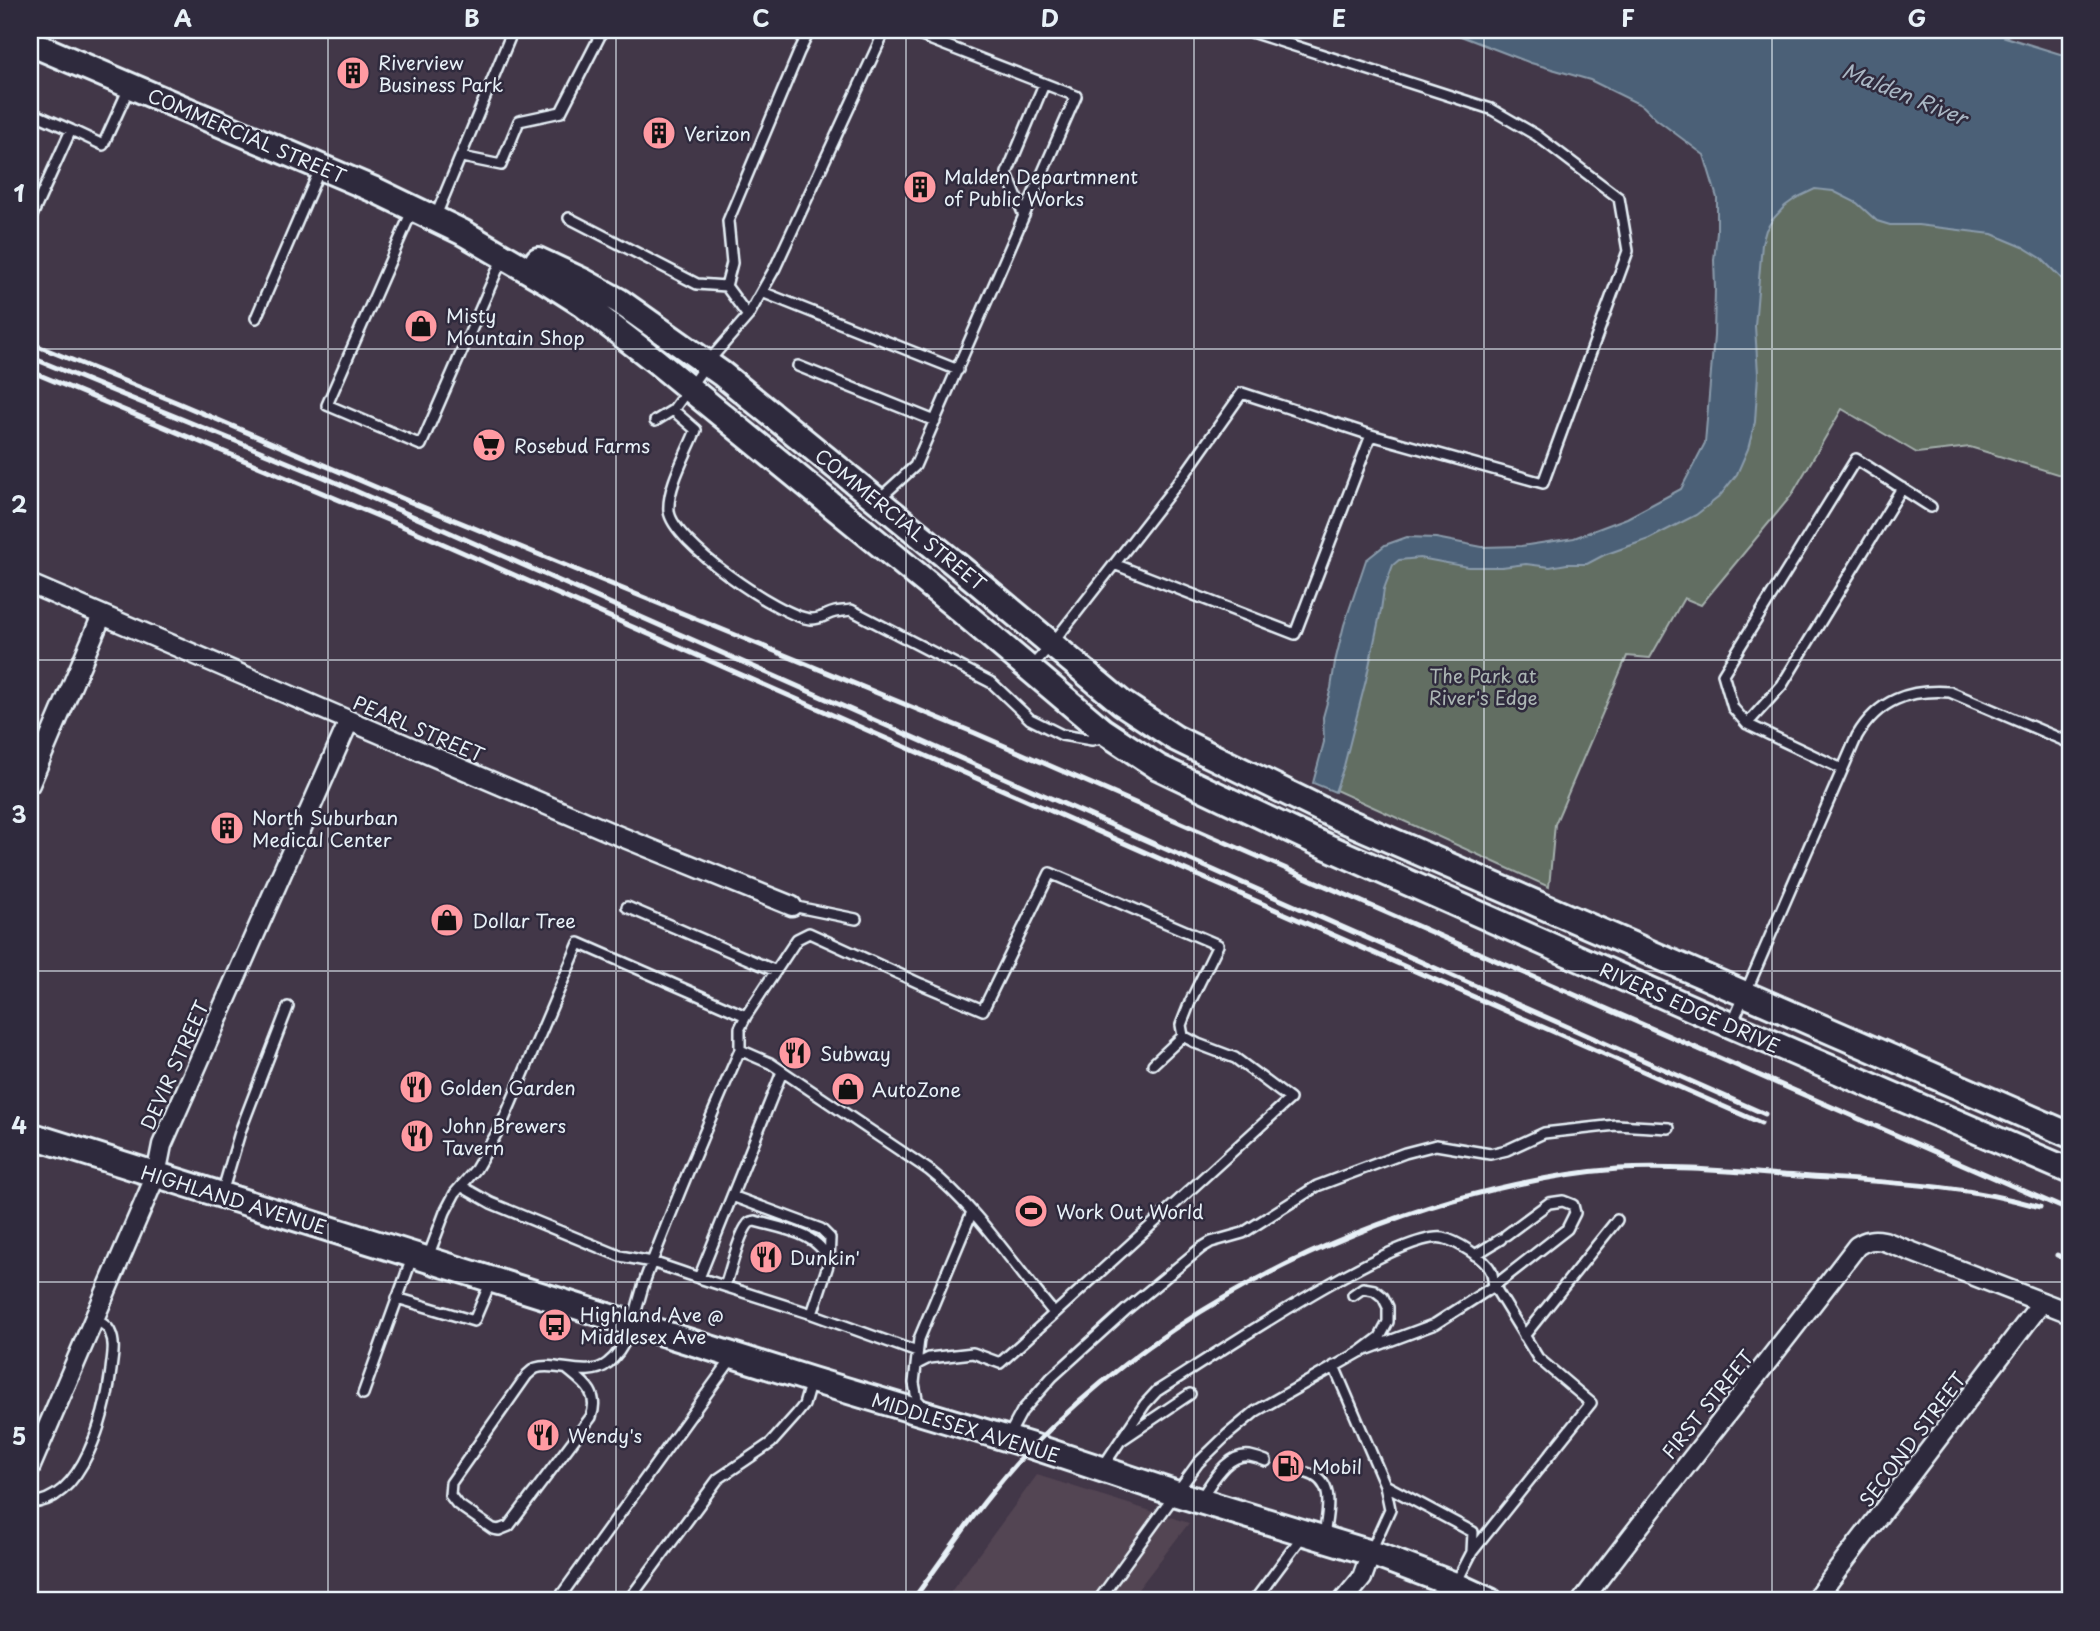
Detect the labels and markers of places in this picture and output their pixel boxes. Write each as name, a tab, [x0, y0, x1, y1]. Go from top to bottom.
place label: Riverview Business Park	[378, 48, 504, 98]
building icon: Riverview Business Park	[334, 54, 372, 92]
building icon: Verizon	[640, 114, 678, 152]
place label: Verizon	[684, 119, 751, 147]
place label: Malden Departmnent of Public Works	[944, 162, 1138, 212]
building icon: Malden Departmnent of Public Works	[901, 168, 939, 206]
place label: Misty Mountain Shop	[446, 301, 585, 351]
shop icon: Misty Mountain Shop	[402, 307, 440, 345]
supermarket icon: Rosebud Farms	[470, 426, 508, 464]
place label: Rosebud Farms	[514, 431, 650, 459]
place label: North Suburban Medical Center	[252, 803, 398, 853]
building icon: North Suburban Medical Center	[208, 809, 246, 847]
shop icon: Dollar Tree	[428, 901, 466, 939]
place label: Dollar Tree	[472, 906, 576, 934]
restaurant icon: Subway	[776, 1034, 814, 1072]
place label: Subway	[820, 1039, 891, 1067]
restaurant icon: Golden Garden	[397, 1068, 435, 1106]
shop icon: AutoZone	[829, 1070, 867, 1108]
place label: Golden Garden	[440, 1073, 576, 1101]
place label: AutoZone	[872, 1075, 961, 1103]
place label: John Brewers Tavern	[442, 1111, 566, 1161]
restaurant icon: John Brewers Tavern	[398, 1117, 436, 1155]
sports icon: Work Out World	[1012, 1192, 1050, 1230]
place label: Work Out World	[1056, 1197, 1204, 1225]
restaurant icon: Dunkin'	[747, 1238, 785, 1276]
place label: Dunkin'	[790, 1243, 860, 1271]
place label: Highland Ave @ Middlesex Ave	[580, 1300, 724, 1350]
bus stop icon: Highland Ave @ Middlesex Ave	[536, 1306, 574, 1344]
restaurant icon: Wendy's	[524, 1416, 562, 1454]
place label: Wendy's	[568, 1421, 642, 1449]
fuel station icon: Mobil	[1269, 1447, 1307, 1485]
place label: Mobil	[1312, 1452, 1362, 1480]

